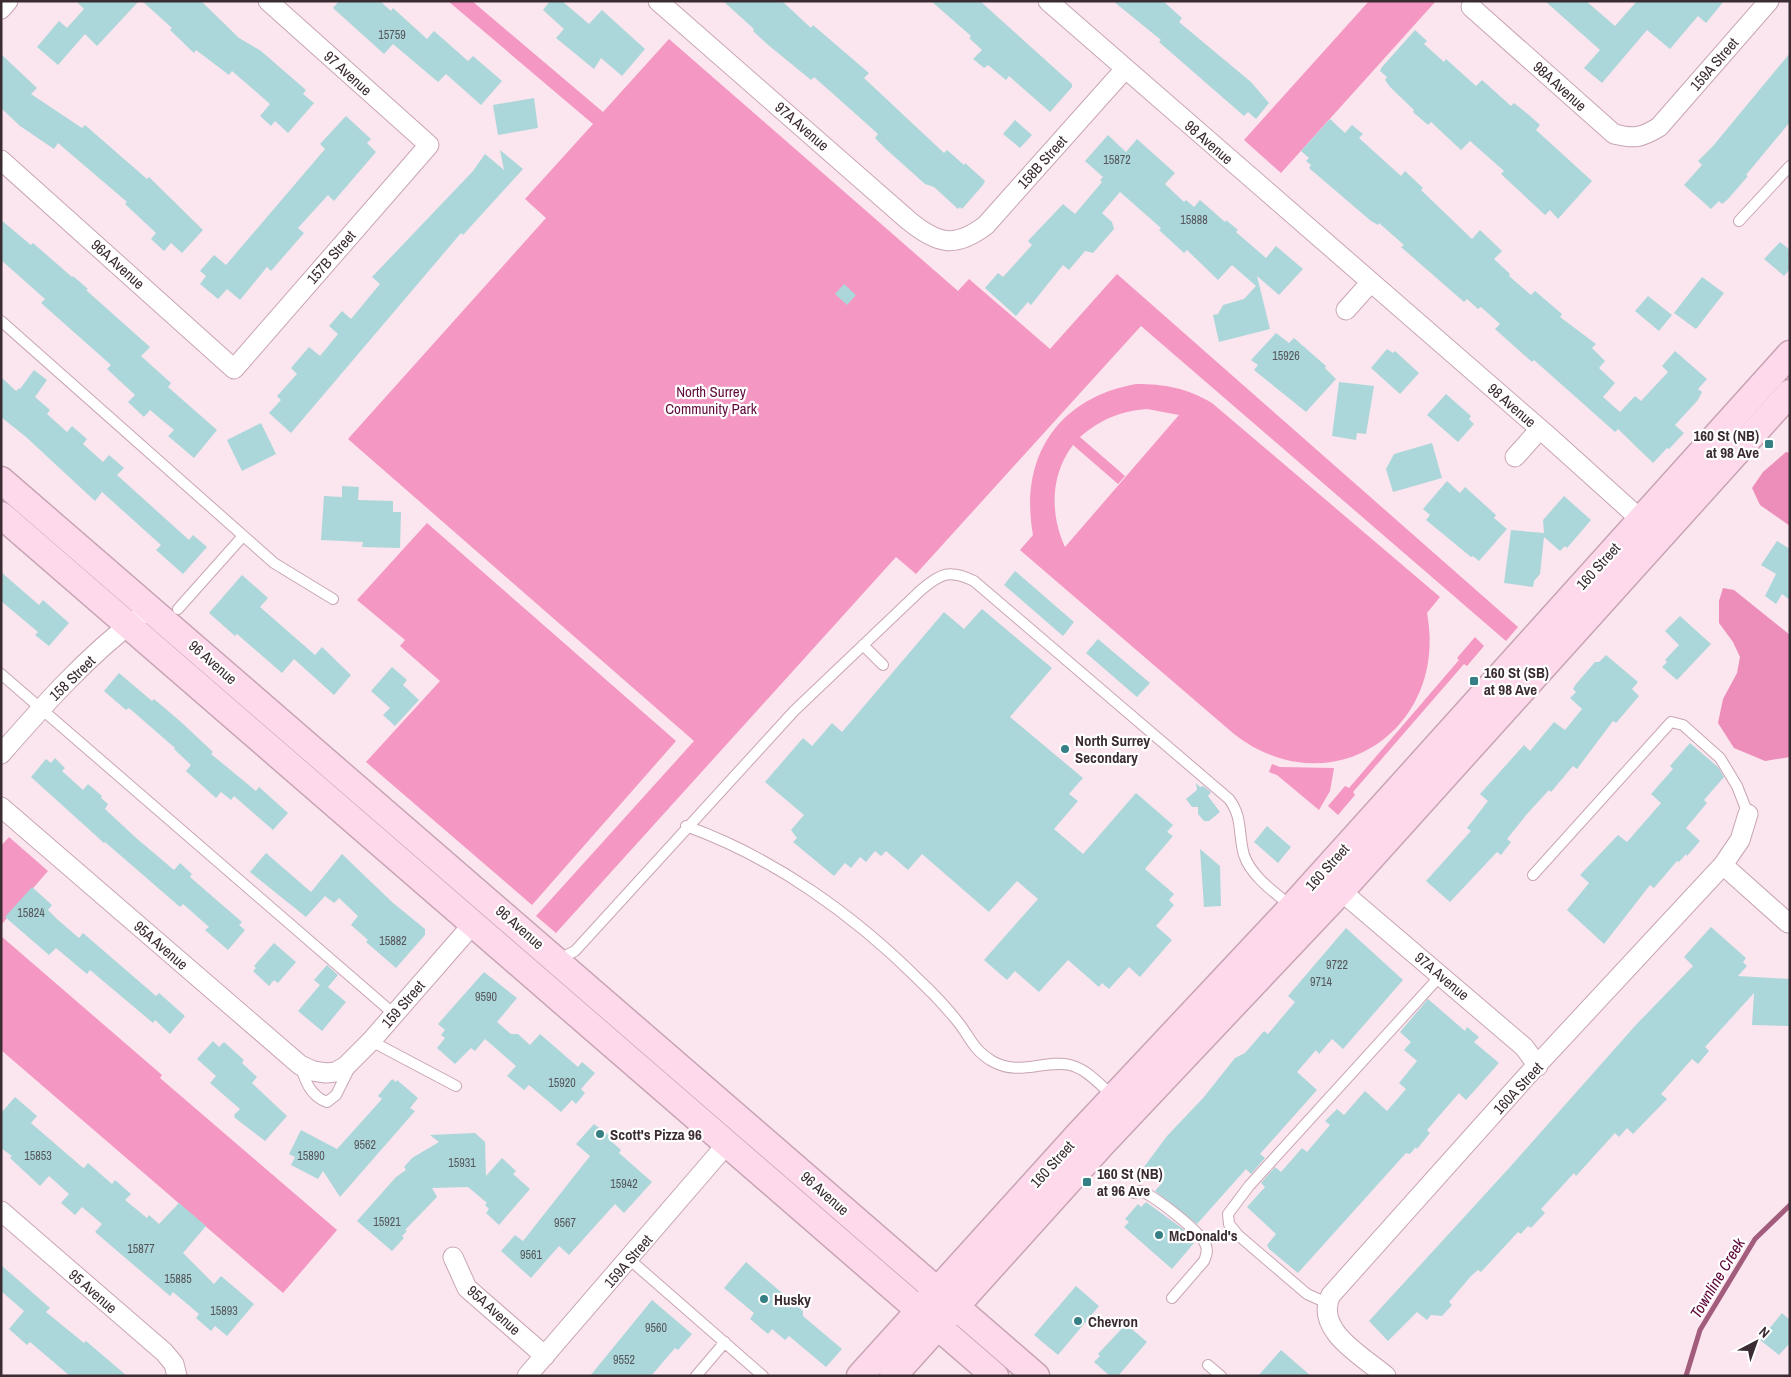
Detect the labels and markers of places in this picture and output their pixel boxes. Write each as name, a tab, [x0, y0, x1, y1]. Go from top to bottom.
place label: 160 St (NB) at 98 Ave	[1693, 425, 1759, 463]
marker: 160 St (NB) at 98 Ave	[1763, 438, 1775, 450]
place label: 160 St (SB) at 98 Ave	[1484, 662, 1549, 700]
marker: 160 St (SB) at 98 Ave	[1468, 675, 1480, 687]
place label: North Surrey Secondary	[1075, 730, 1150, 768]
marker: North Surrey Secondary	[1059, 743, 1071, 755]
place label: Scott's Pizza 96	[610, 1124, 702, 1145]
marker: Scott's Pizza 96	[594, 1128, 606, 1140]
place label: 160 St (NB) at 96 Ave	[1097, 1163, 1163, 1201]
marker: 160 St (NB) at 96 Ave	[1081, 1176, 1093, 1188]
place label: McDonald's	[1169, 1225, 1238, 1246]
marker: McDonald's	[1153, 1229, 1165, 1241]
place label: Husky	[774, 1289, 811, 1310]
marker: Husky	[758, 1293, 770, 1305]
place label: Chevron	[1088, 1311, 1138, 1332]
marker: Chevron	[1072, 1315, 1084, 1327]

